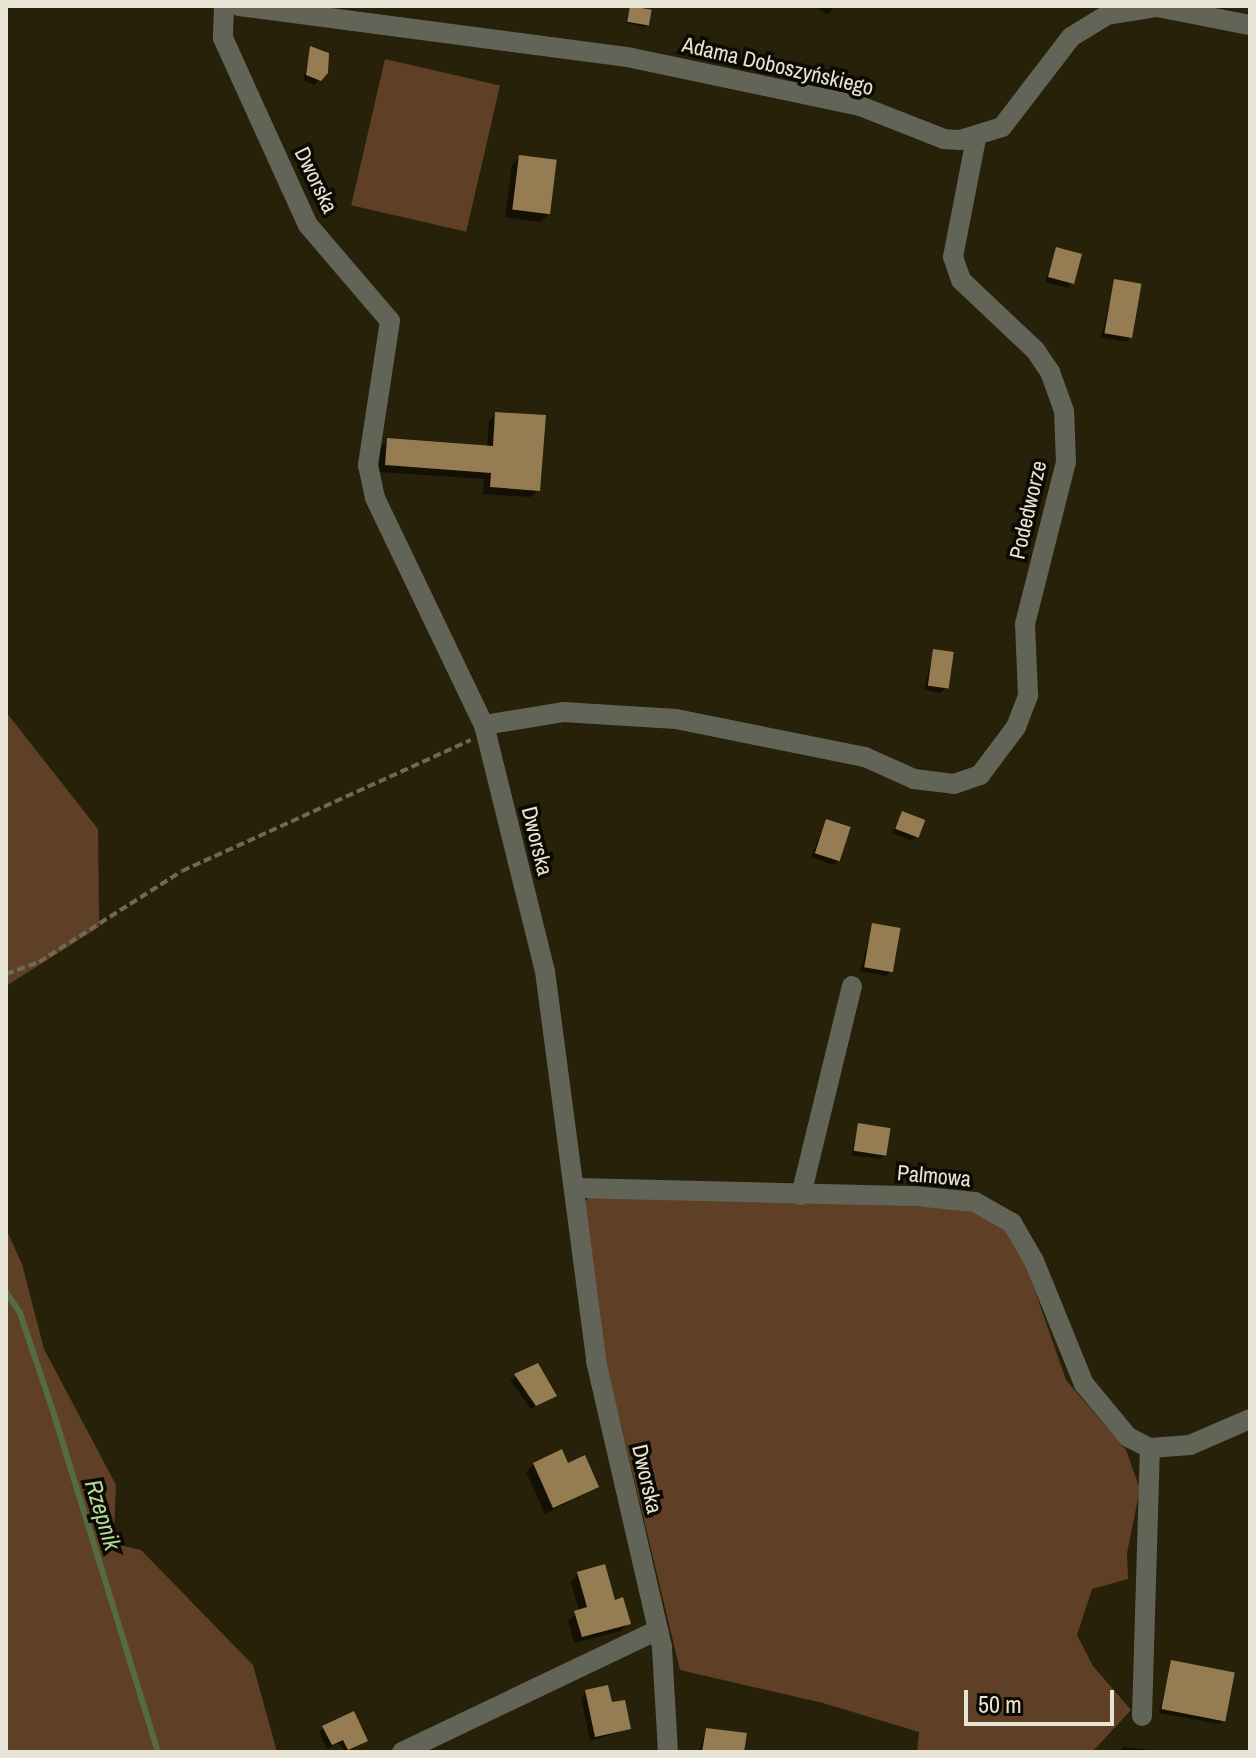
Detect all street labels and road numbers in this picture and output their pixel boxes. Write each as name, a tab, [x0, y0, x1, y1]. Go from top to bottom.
street label: Adama Doboszyńskiego	[680, 31, 876, 101]
street label: Dworska	[289, 143, 343, 217]
street label: Podedworze	[1004, 458, 1052, 562]
street label: Dworska	[516, 804, 558, 878]
street label: Palmowa	[896, 1160, 972, 1192]
street label: Dworska	[626, 1442, 668, 1516]

